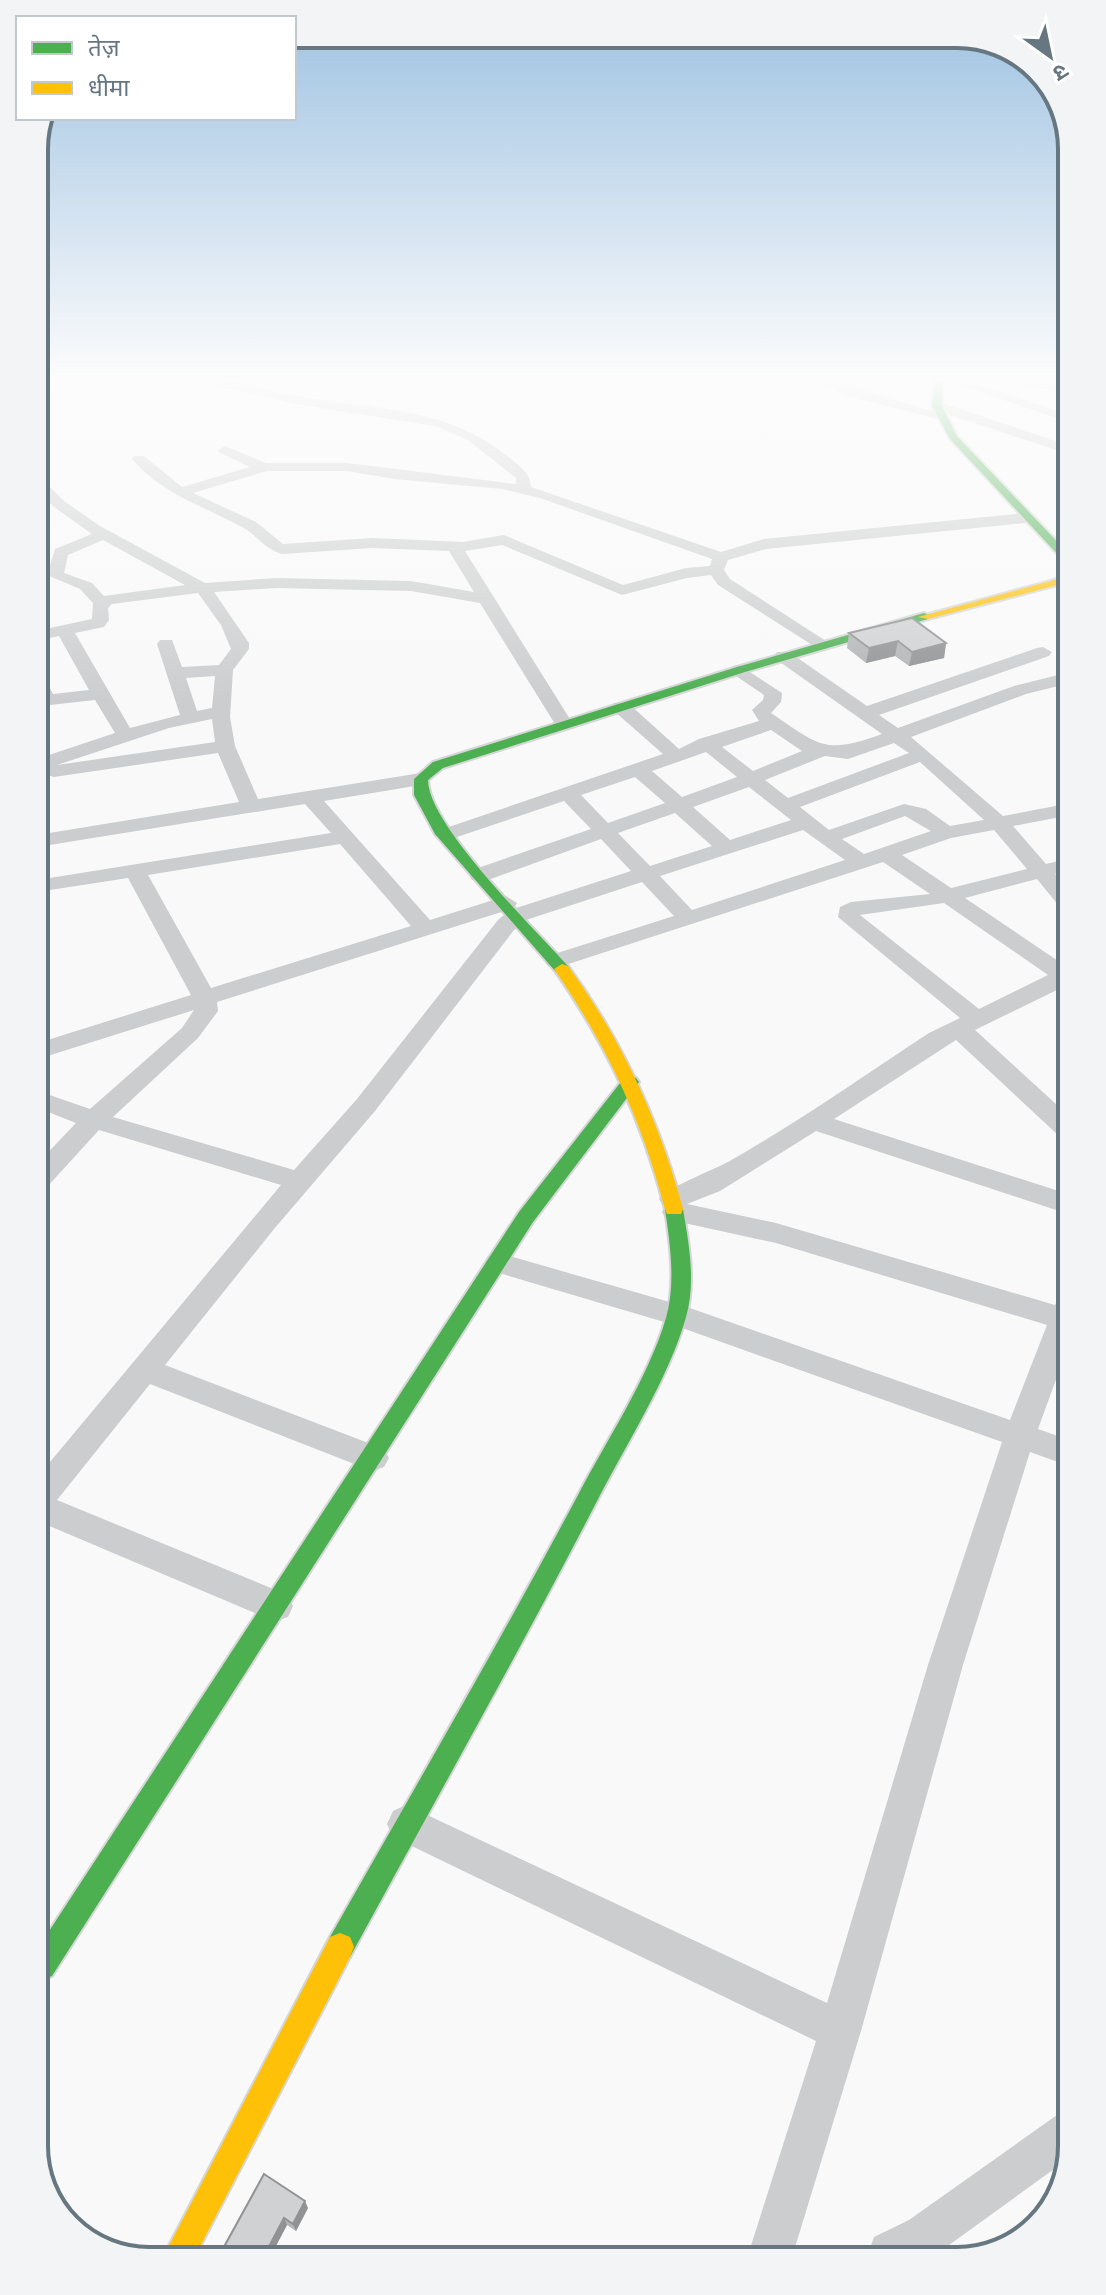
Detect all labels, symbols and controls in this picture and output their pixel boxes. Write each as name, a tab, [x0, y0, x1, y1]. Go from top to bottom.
legend	[16, 16, 296, 120]
north arrow	[1010, 16, 1090, 96]
text: तेज़	[88, 31, 121, 63]
text: उ	[1046, 57, 1074, 89]
text: धीमा	[88, 71, 130, 103]

